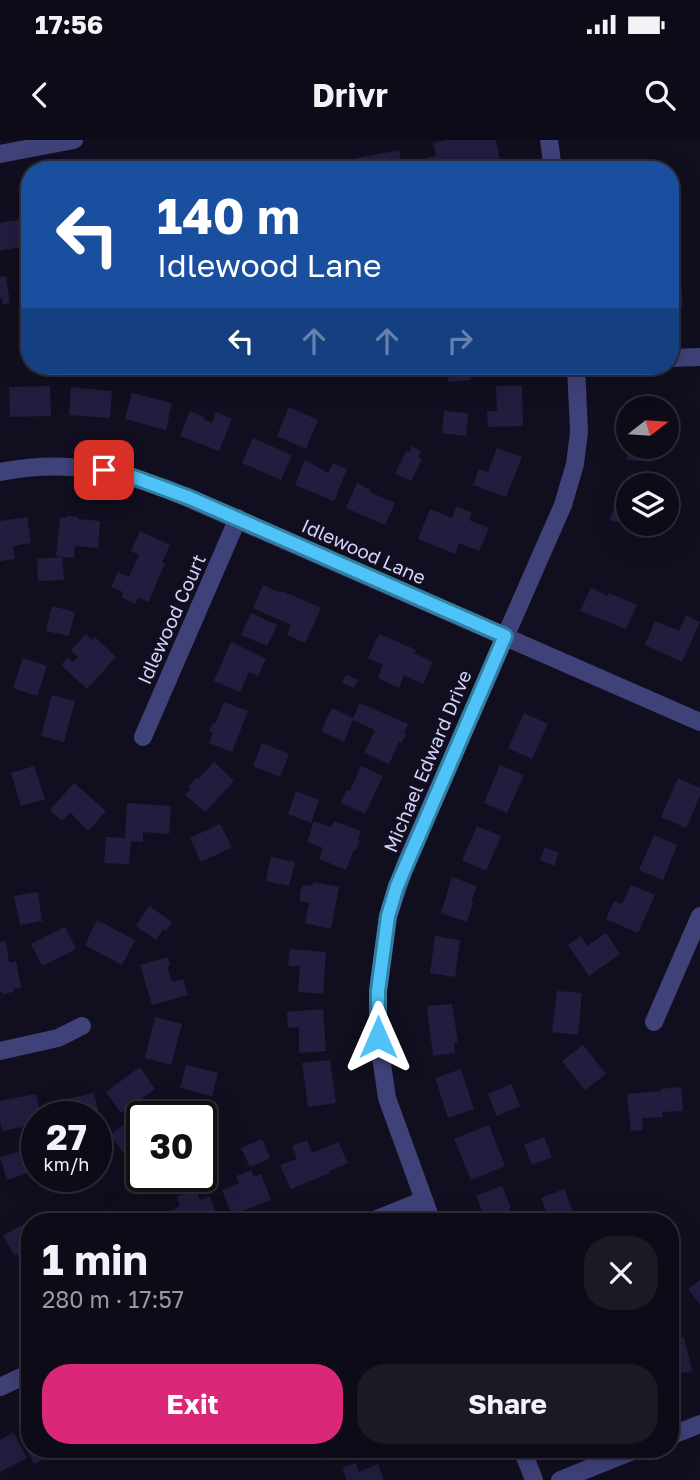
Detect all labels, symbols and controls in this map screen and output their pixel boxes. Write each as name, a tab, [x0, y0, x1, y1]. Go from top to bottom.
text: 17:56	[35, 9, 103, 40]
icon: back	[21, 76, 59, 114]
text: Drivr	[312, 76, 388, 114]
icon: search	[641, 76, 679, 114]
text: 140 m	[157, 186, 300, 245]
icon: left	[42, 189, 133, 280]
text: Idlewood Lane	[157, 246, 381, 284]
icon: left	[222, 322, 260, 360]
icon: ahead	[295, 322, 333, 360]
icon: ahead	[368, 322, 406, 360]
icon: right	[441, 322, 479, 360]
north arrow	[616, 396, 679, 458]
map controls	[616, 396, 679, 536]
pin	[74, 440, 134, 500]
icon: arrive	[85, 451, 123, 489]
button: layers	[616, 473, 679, 536]
street label: Idlewood Lane	[298, 513, 430, 589]
street label: Idlewood Court	[132, 550, 210, 688]
street label: Michael Edward Drive	[378, 666, 476, 856]
position arrow	[341, 1000, 415, 1074]
speed limit sign: 30	[126, 1101, 217, 1192]
text: 27	[46, 1116, 87, 1158]
text: km/h	[44, 1153, 89, 1175]
text: 1 min	[42, 1234, 148, 1284]
button: close	[584, 1236, 658, 1310]
text: 280 m · 17:57	[42, 1285, 184, 1313]
button: Exit	[42, 1364, 343, 1444]
button: Share	[357, 1364, 658, 1444]

